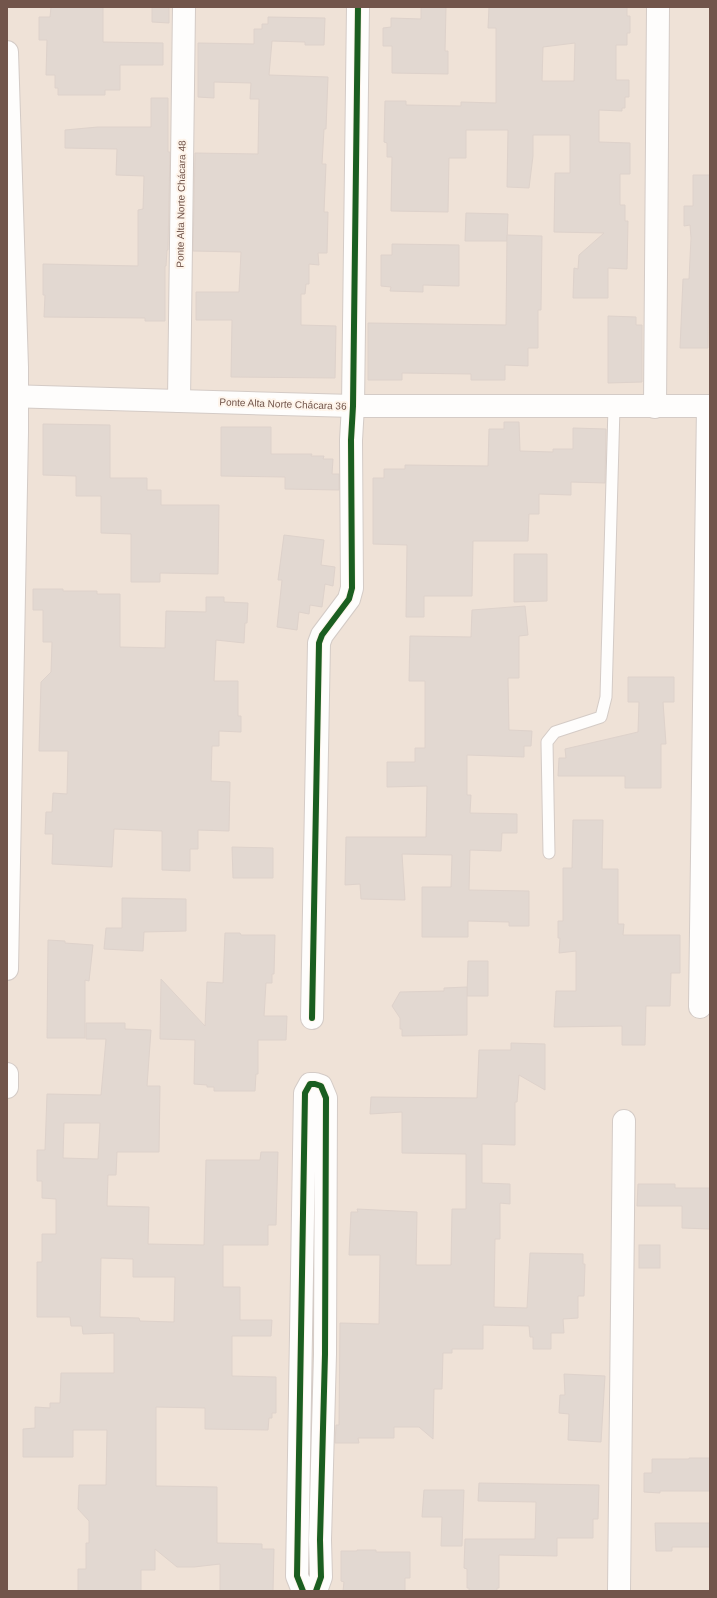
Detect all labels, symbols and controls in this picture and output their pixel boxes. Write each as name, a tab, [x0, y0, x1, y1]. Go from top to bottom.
street label: Ponte Alta Norte Chácara 48	[174, 140, 188, 268]
street label: Ponte Alta Norte Chácara 36	[219, 396, 347, 412]

